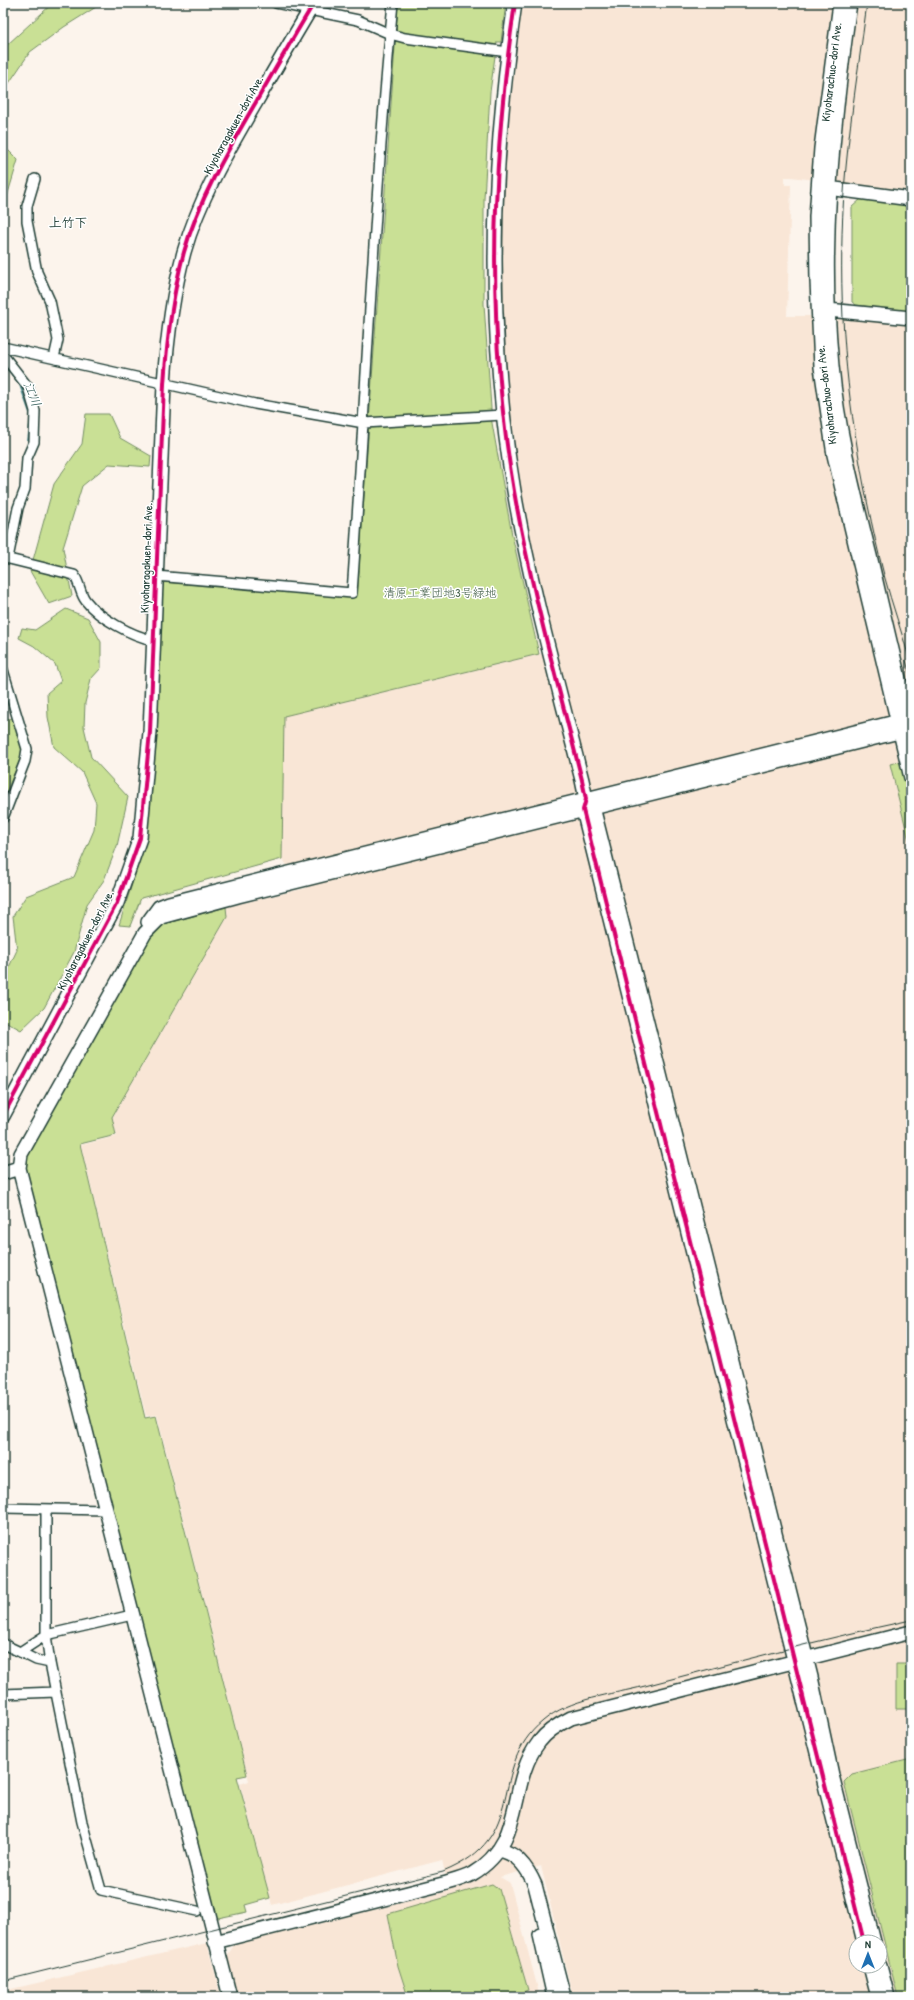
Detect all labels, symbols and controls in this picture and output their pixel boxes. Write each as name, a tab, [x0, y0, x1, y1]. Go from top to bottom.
street label: Kiyoharachuo-dori Ave.	[816, 21, 846, 123]
street label: Kiyoharagakuen-dori Ave.	[199, 73, 267, 177]
district label: 上竹下	[48, 213, 88, 231]
street label: Kiyoharachuo-dori Ave.	[811, 344, 841, 446]
water label: 江川	[20, 379, 46, 409]
street label: Kiyoharagakuen-dori Ave.	[136, 503, 156, 613]
park label: 清原工業団地3号緑地	[383, 584, 497, 601]
street label: Kiyoharagakuen-dori Ave.	[52, 887, 118, 993]
north arrow	[848, 1934, 888, 1974]
text: N	[865, 1937, 871, 1951]

